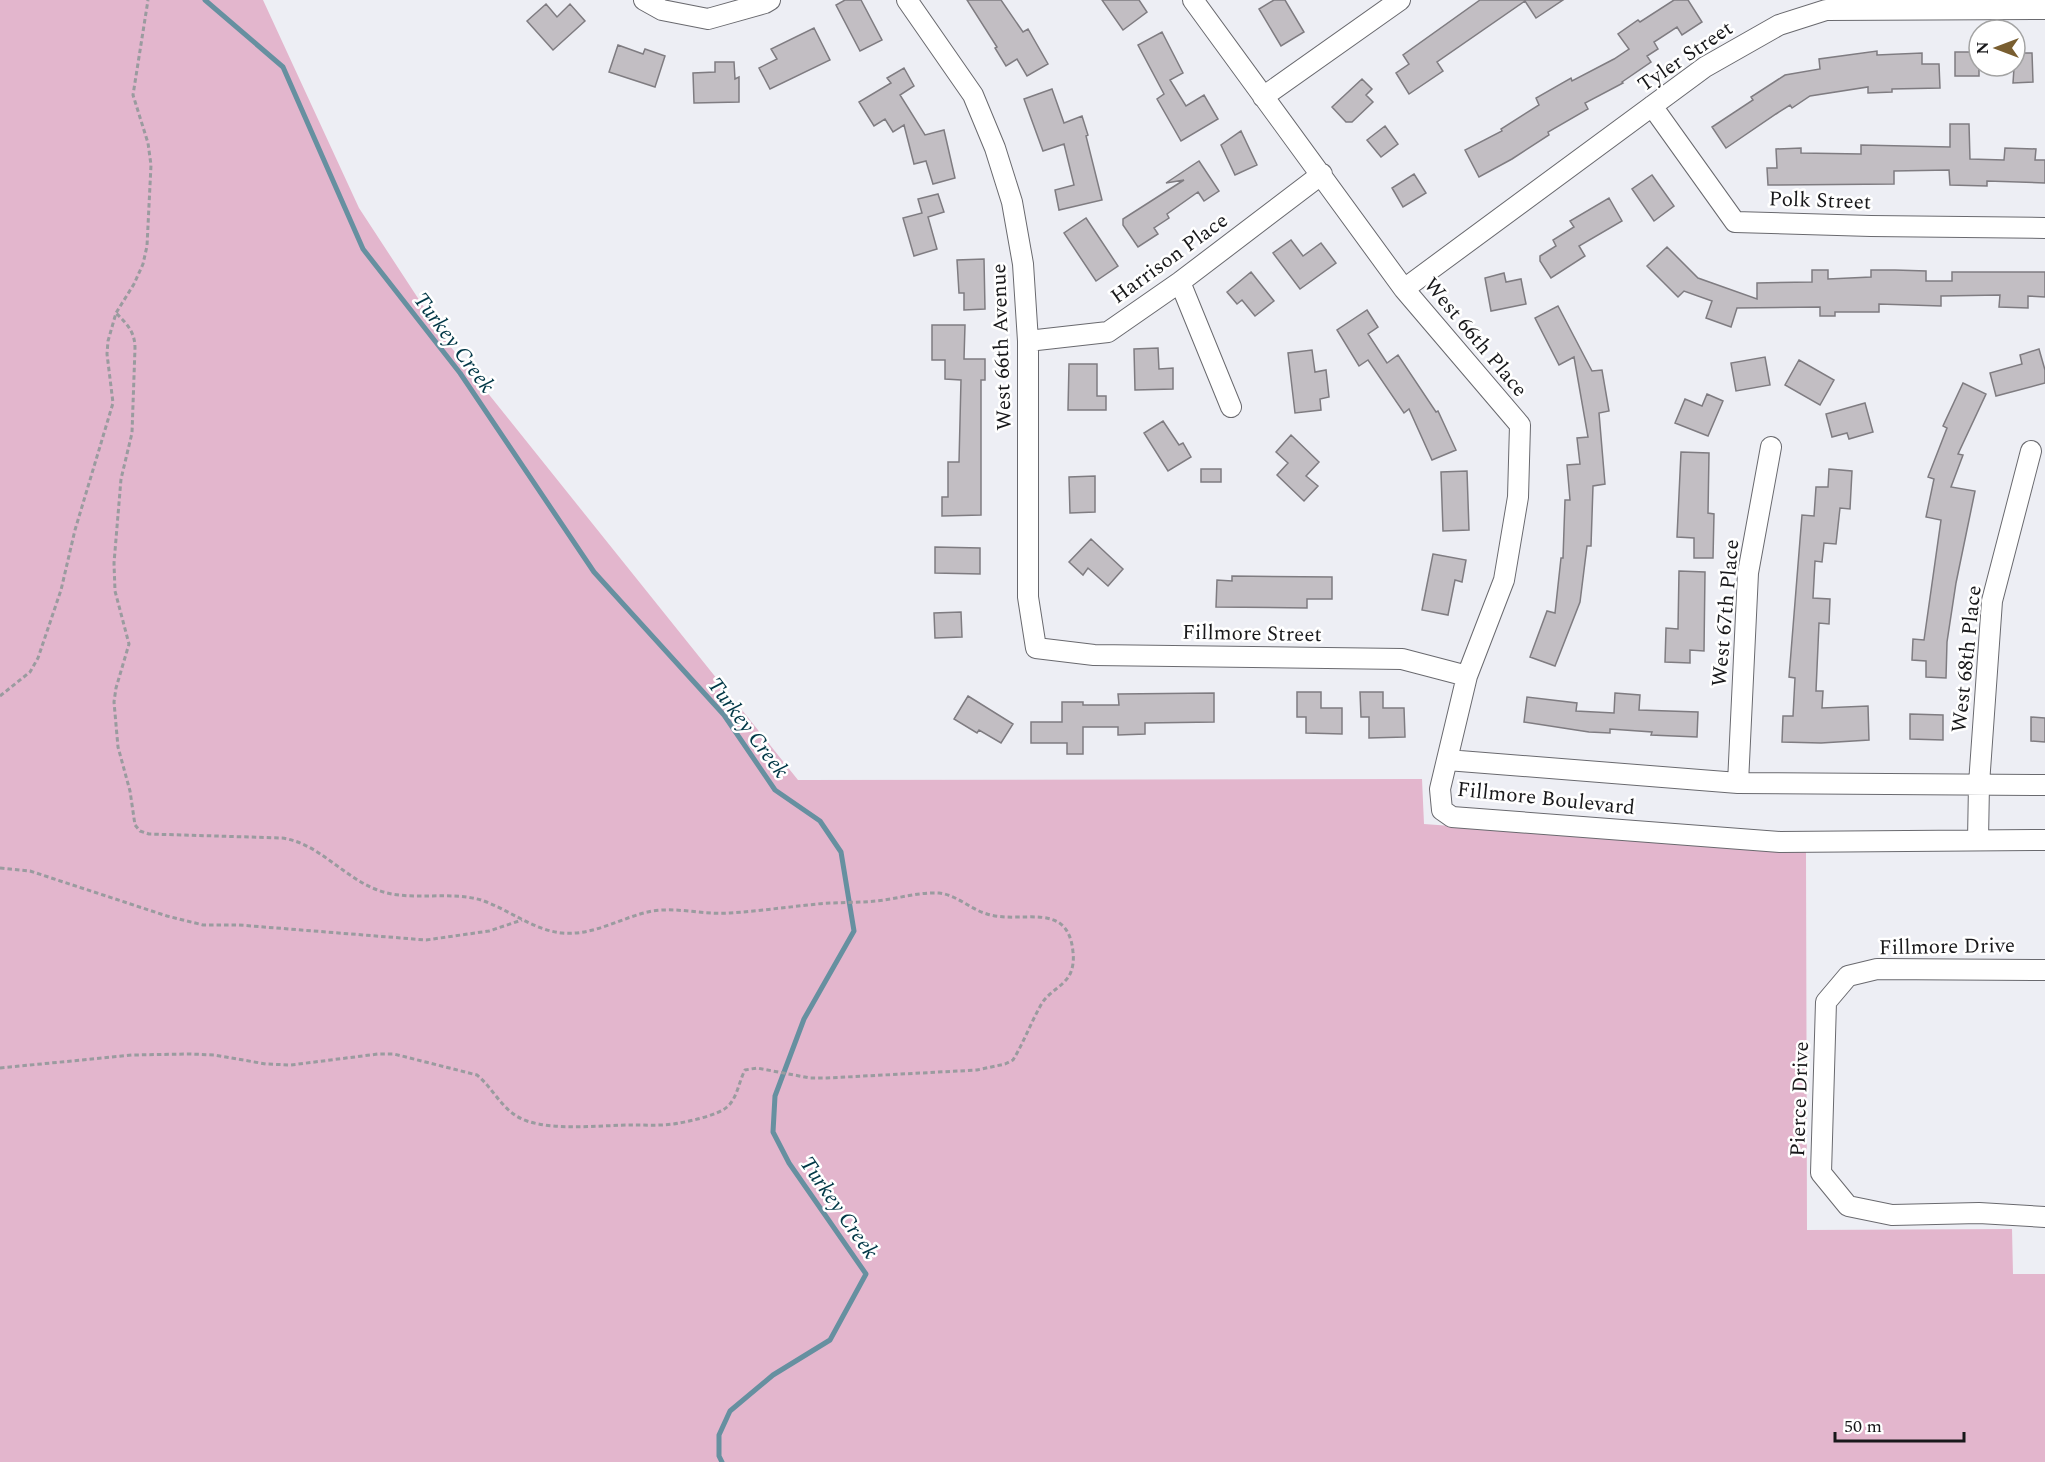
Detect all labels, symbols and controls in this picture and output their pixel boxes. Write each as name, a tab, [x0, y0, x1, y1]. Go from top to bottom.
street label: Tyler Street	[1631, 13, 1740, 101]
north arrow	[1967, 18, 2027, 78]
text: N	[1971, 41, 1995, 55]
street label: Polk Street	[1768, 183, 1872, 219]
street label: Harrison Place	[1104, 205, 1235, 312]
street label: West 66th Avenue	[983, 263, 1021, 431]
street label: West 66th Place	[1415, 271, 1535, 405]
water label: Turkey Creek	[405, 285, 503, 400]
street label: West 67th Place	[1704, 538, 1748, 688]
street label: West 68th Place	[1943, 584, 1991, 734]
street label: Fillmore Street	[1182, 617, 1322, 651]
water label: Turkey Creek	[699, 670, 797, 785]
street label: Fillmore Boulevard	[1455, 774, 1636, 824]
street label: Fillmore Drive	[1879, 930, 2015, 964]
street label: Pierce Drive	[1782, 1041, 1818, 1157]
water label: Turkey Creek	[791, 1150, 887, 1266]
scale bar	[1835, 1405, 1964, 1443]
text: 50 m	[1844, 1413, 1882, 1440]

